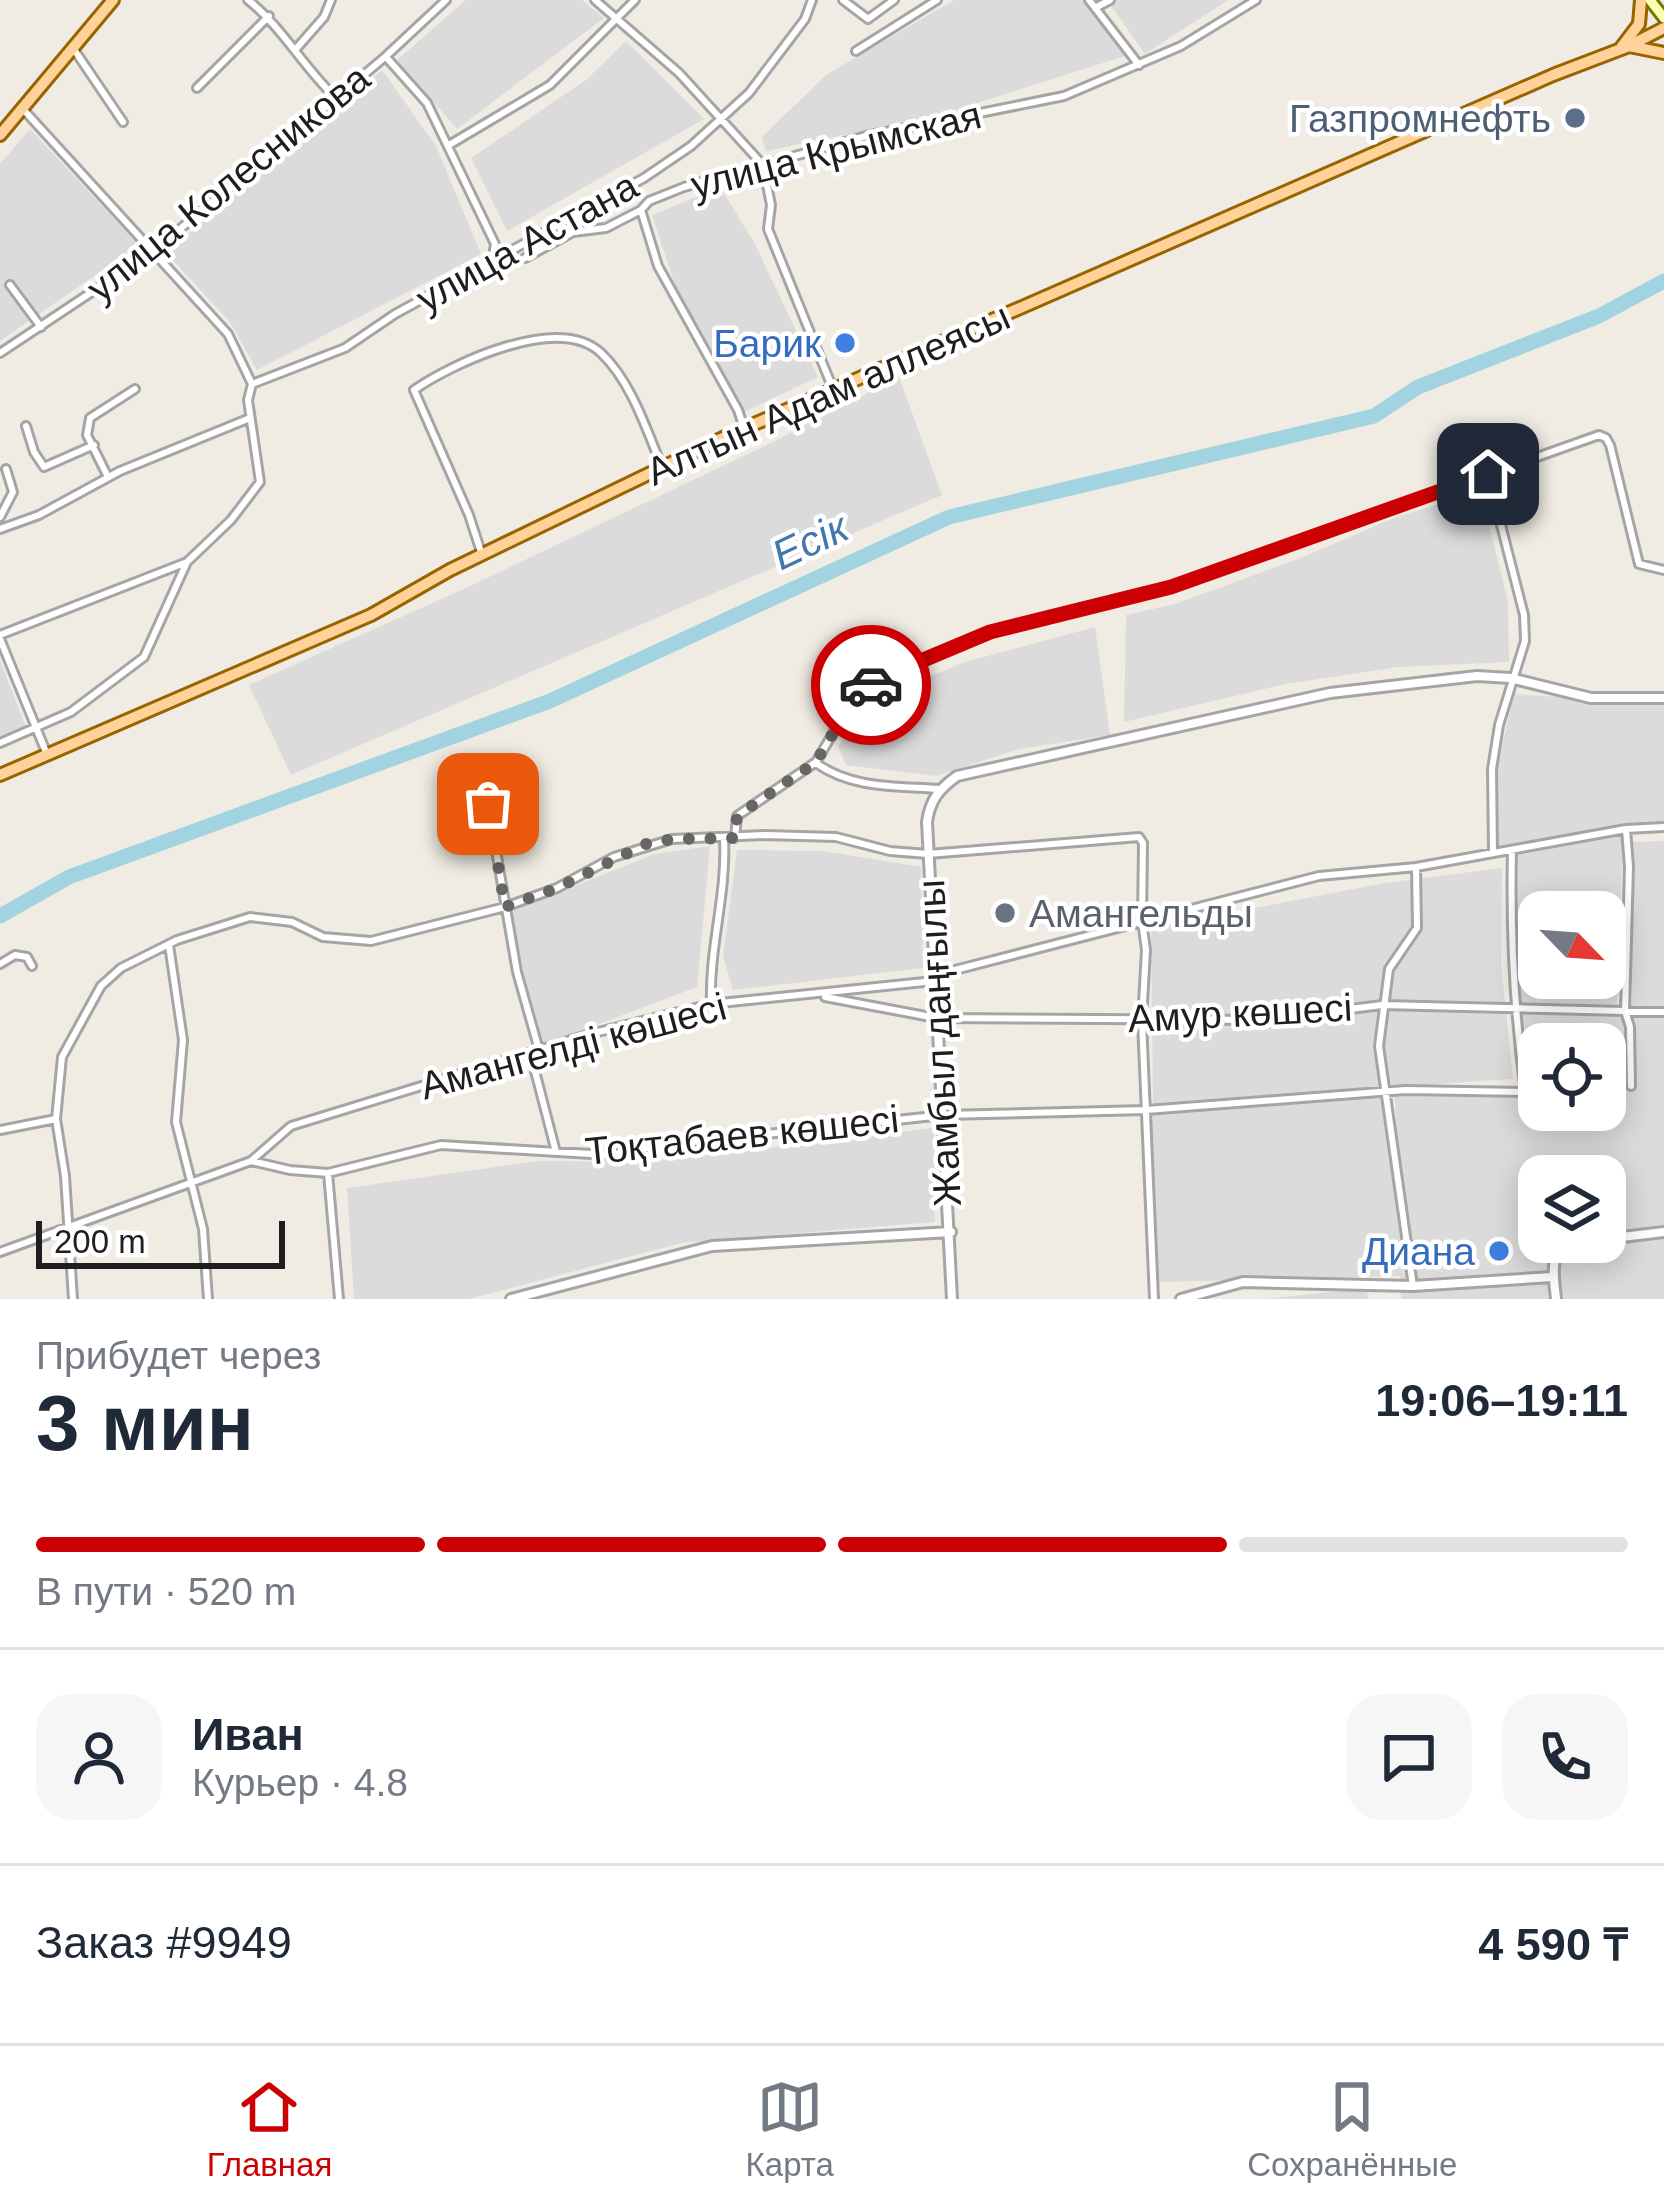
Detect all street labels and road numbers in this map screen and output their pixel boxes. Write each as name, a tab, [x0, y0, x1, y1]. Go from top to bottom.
street label: улица Колесникова	[78, 56, 378, 310]
street label: улица Крымская	[686, 93, 986, 207]
street label: улица Астана	[409, 163, 645, 320]
street label: Алтын Адам аллеясы	[640, 294, 1016, 494]
street label: Жамбыл даңғылы	[909, 878, 969, 1208]
street label: Амангелді көшесі	[415, 985, 731, 1107]
street label: Амур көшесі	[1127, 986, 1353, 1040]
street label: Тоқтабаев көшесі	[583, 1097, 901, 1173]

